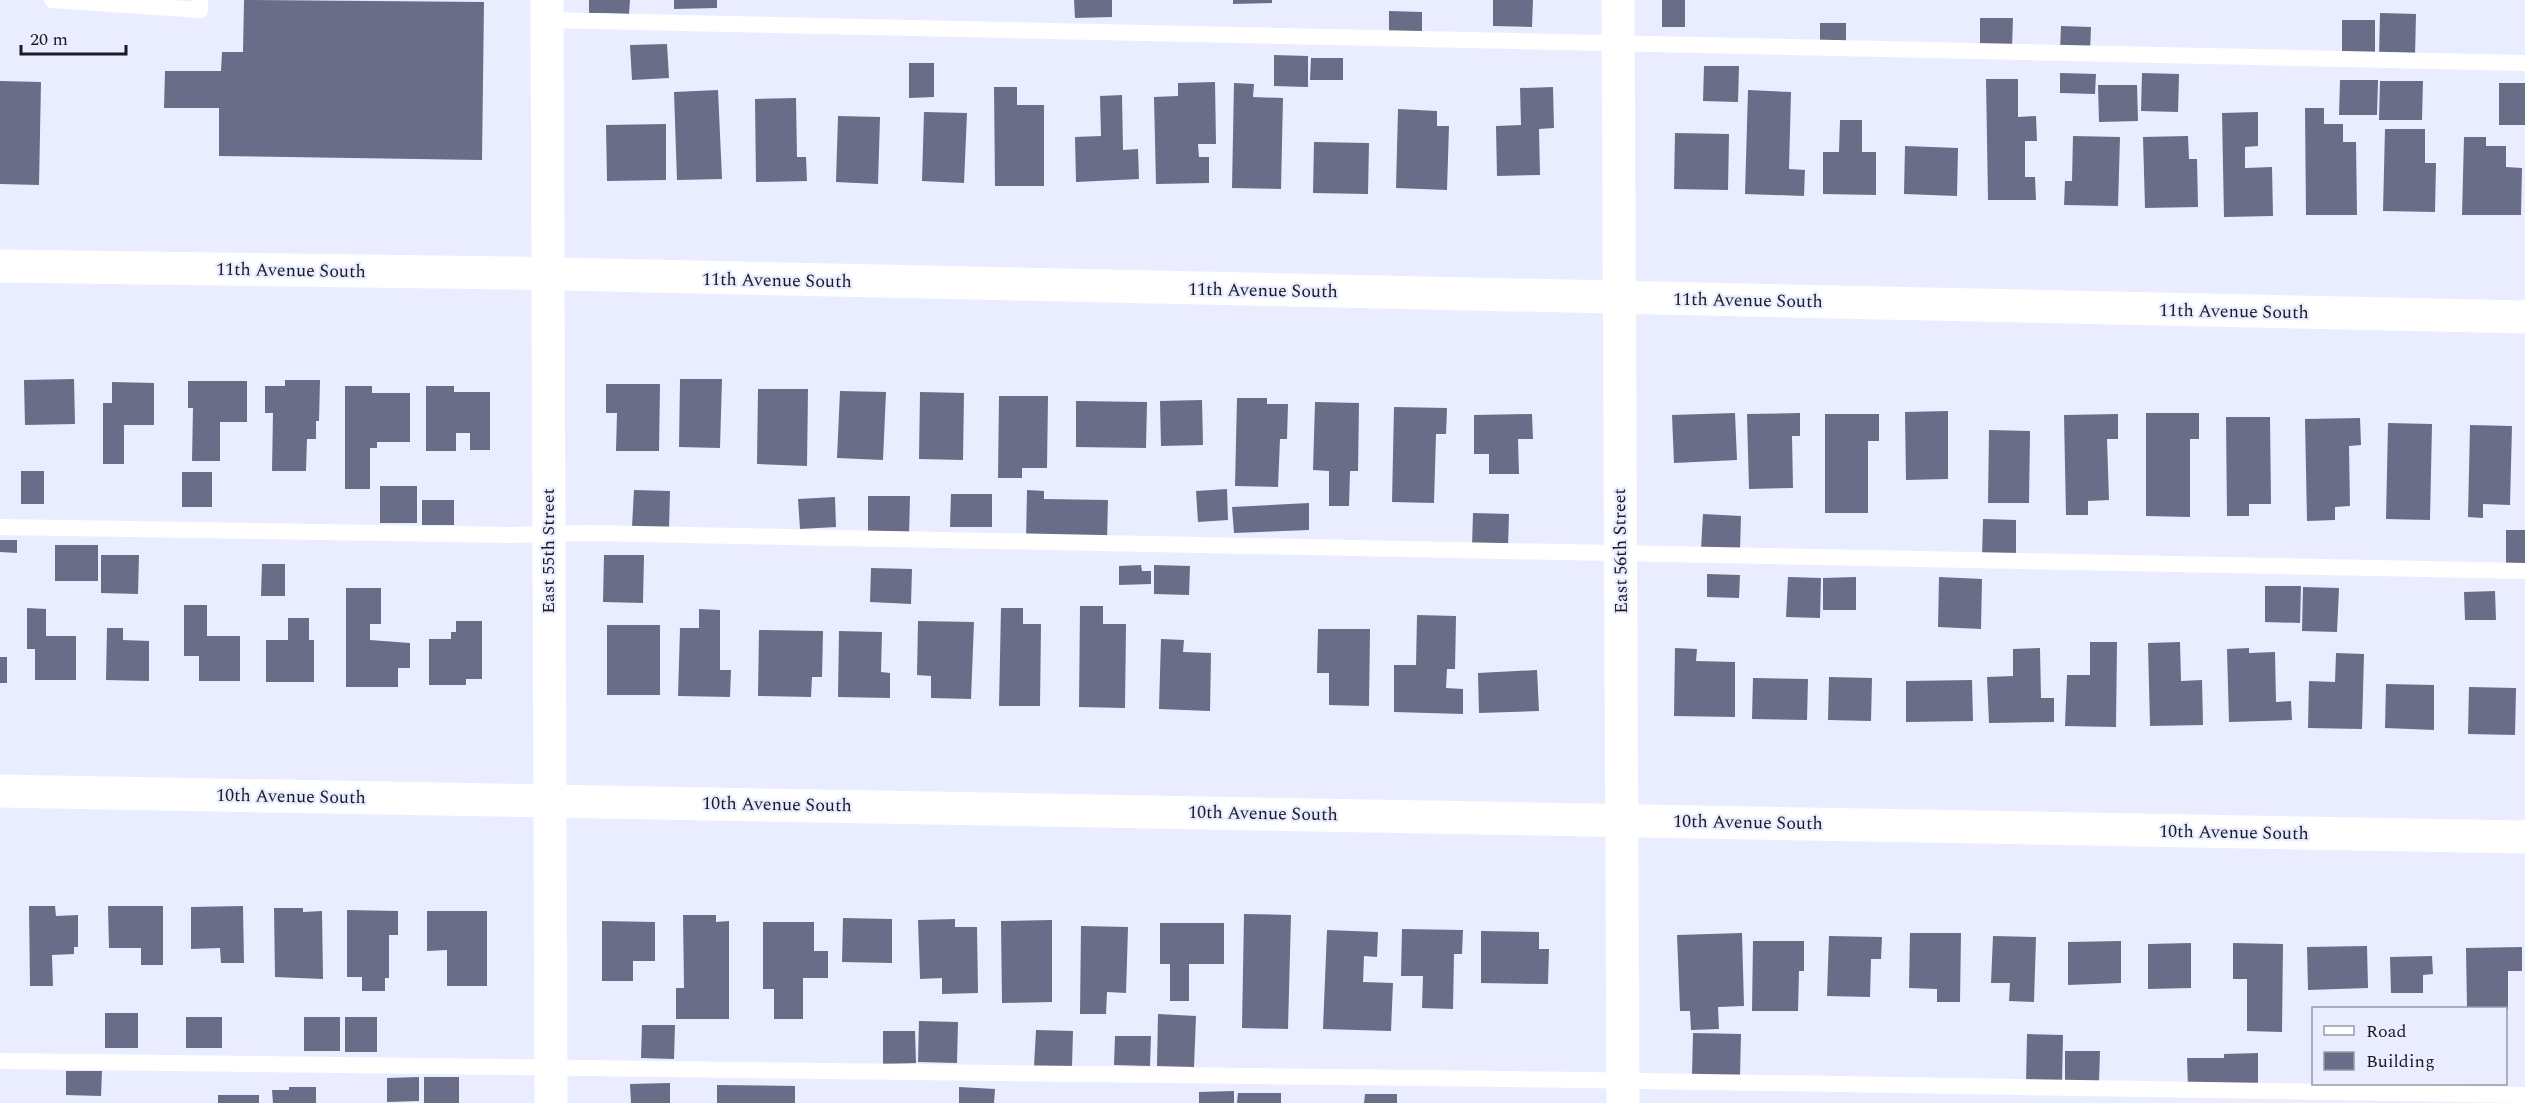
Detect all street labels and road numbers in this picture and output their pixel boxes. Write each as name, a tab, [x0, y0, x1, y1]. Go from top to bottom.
street label: 11th Avenue South	[216, 256, 366, 285]
street label: 11th Avenue South	[702, 266, 852, 295]
street label: 11th Avenue South	[1188, 276, 1338, 305]
street label: 11th Avenue South	[1673, 286, 1823, 315]
street label: 11th Avenue South	[2159, 297, 2309, 326]
street label: East 55th Street	[535, 488, 562, 614]
street label: East 56th Street	[1606, 488, 1635, 614]
street label: 10th Avenue South	[216, 782, 366, 811]
street label: 10th Avenue South	[702, 790, 852, 819]
street label: 10th Avenue South	[1188, 799, 1338, 828]
street label: 10th Avenue South	[1673, 808, 1823, 837]
street label: 10th Avenue South	[2159, 818, 2309, 847]

